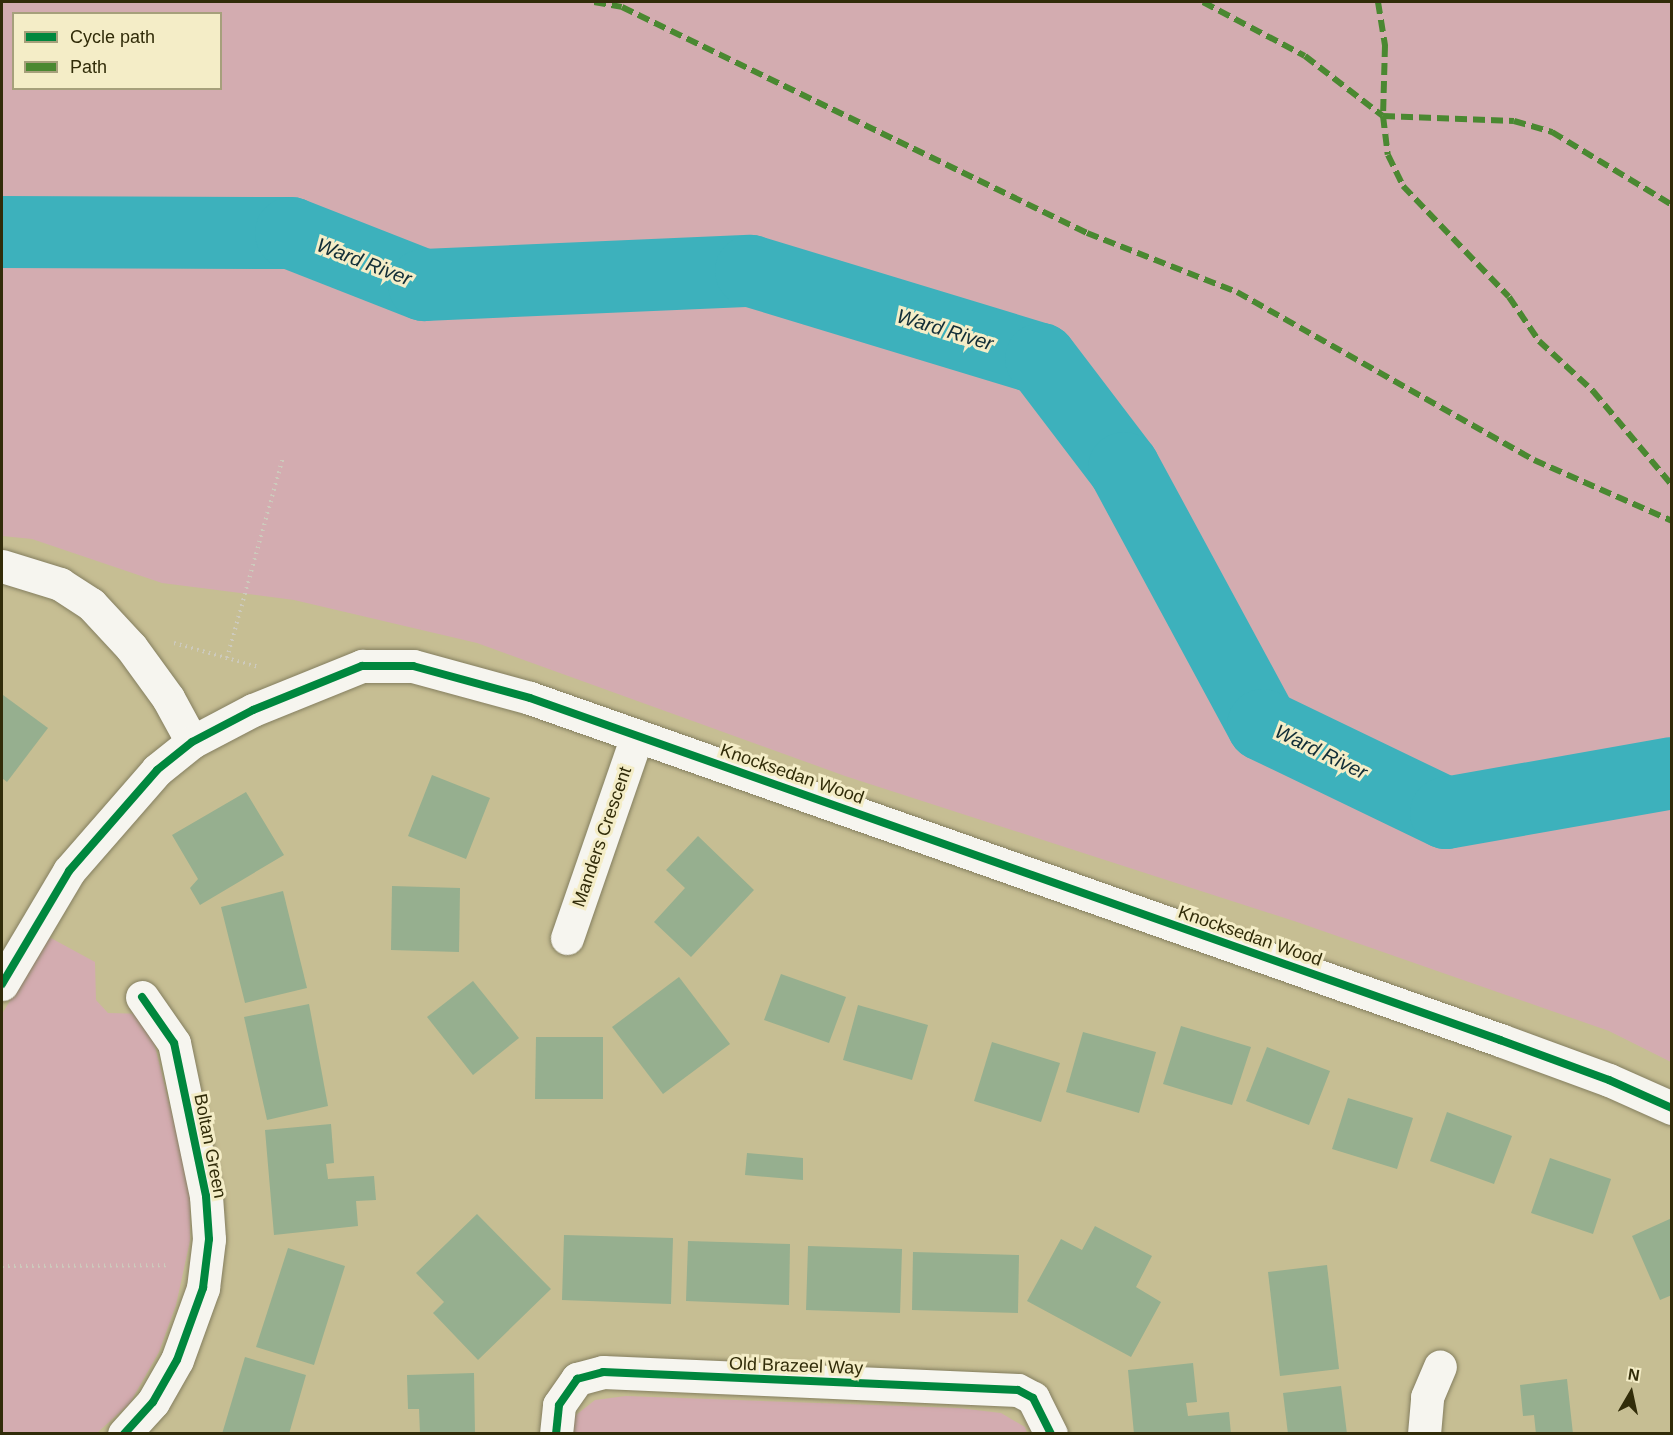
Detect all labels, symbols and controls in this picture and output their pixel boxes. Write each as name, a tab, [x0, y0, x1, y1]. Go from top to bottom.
legend	[12, 12, 222, 90]
text: Cycle path	[70, 27, 155, 47]
text: Path	[70, 57, 107, 77]
water label: Ward River	[313, 233, 415, 291]
water label: Ward River	[894, 304, 996, 356]
water label: Ward River	[1271, 719, 1371, 785]
street label: Knocksedan Wood	[717, 739, 867, 809]
street label: Manders Crescent	[568, 764, 636, 910]
street label: Knocksedan Wood	[1175, 901, 1325, 971]
street label: Boltan Green	[189, 1092, 231, 1200]
street label: Old Brazeel Way	[728, 1353, 864, 1379]
north arrow	[1601, 1363, 1661, 1423]
text: N	[1627, 1365, 1641, 1384]

